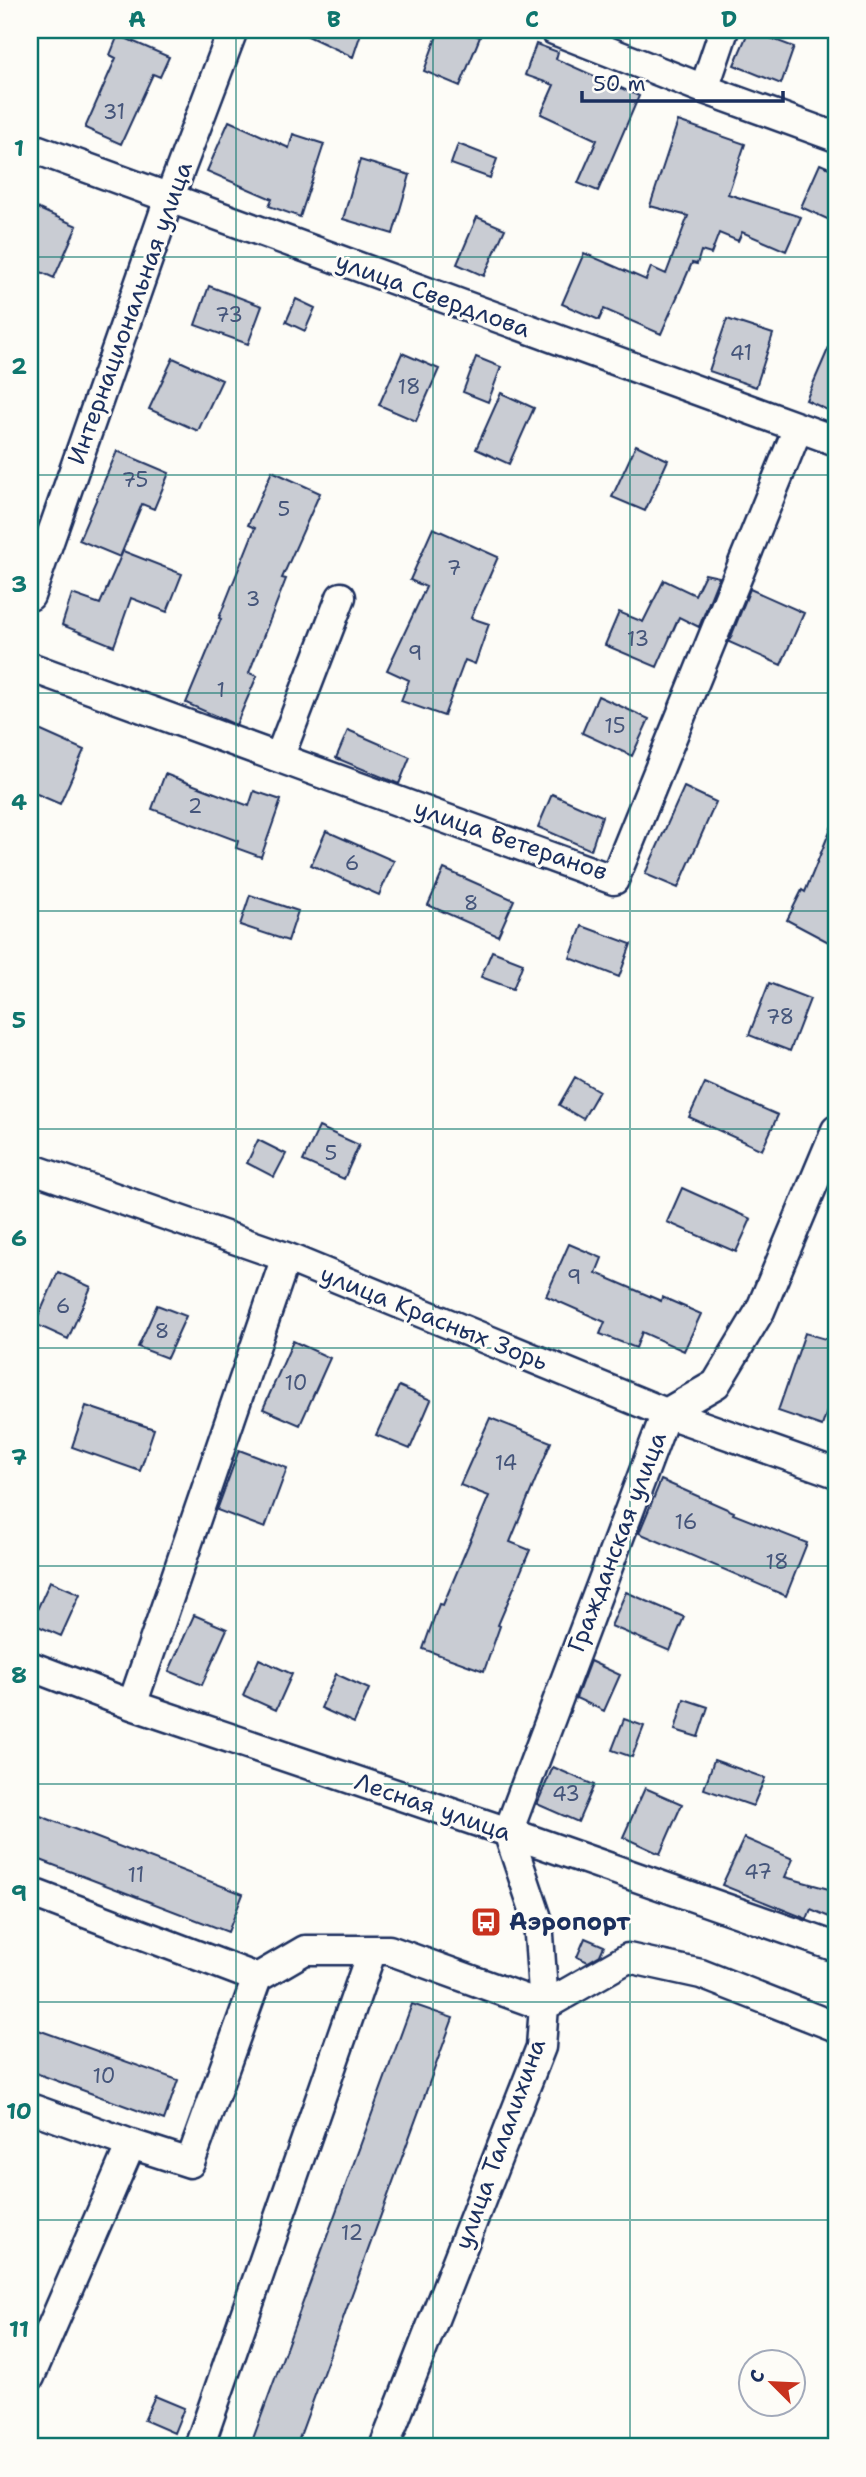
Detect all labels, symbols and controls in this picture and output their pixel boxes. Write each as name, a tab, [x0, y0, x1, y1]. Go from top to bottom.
text: A	[128, 4, 146, 34]
text: B	[327, 4, 341, 34]
text: C	[525, 4, 539, 34]
text: D	[721, 4, 737, 34]
scale bar	[582, 60, 784, 104]
text: 50 m	[593, 70, 646, 98]
house number: 31	[103, 98, 125, 126]
text: 1	[14, 133, 24, 163]
street label: Интернациональная улица	[60, 157, 200, 469]
street label: улица Свердлова	[331, 245, 535, 345]
house number: 73	[215, 301, 243, 329]
house number: 41	[730, 339, 752, 367]
text: 2	[11, 351, 27, 381]
house number: 18	[397, 373, 421, 401]
house number: 75	[122, 466, 148, 494]
house number: 5	[278, 495, 290, 523]
house number: 7	[447, 554, 461, 582]
text: 3	[11, 569, 27, 599]
house number: 3	[246, 585, 260, 613]
house number: 13	[627, 625, 649, 653]
house number: 9	[408, 639, 422, 667]
house number: 1	[217, 676, 225, 704]
house number: 15	[604, 712, 626, 740]
text: 4	[11, 787, 27, 817]
house number: 2	[188, 792, 202, 820]
street label: улица Ветеранов	[410, 792, 612, 888]
house number: 6	[345, 849, 359, 877]
house number: 8	[464, 889, 478, 917]
house number: 78	[766, 1003, 794, 1031]
text: 5	[12, 1005, 26, 1035]
house number: 5	[325, 1139, 337, 1167]
text: 6	[11, 1223, 27, 1253]
street label: улица Красных Зорь	[316, 1258, 552, 1378]
house number: 9	[567, 1263, 581, 1291]
house number: 6	[56, 1292, 70, 1320]
house number: 8	[155, 1317, 169, 1345]
house number: 10	[285, 1369, 307, 1397]
street label: Гражданская улица	[560, 1427, 674, 1657]
text: 7	[11, 1442, 27, 1472]
house number: 14	[495, 1449, 517, 1477]
house number: 16	[675, 1508, 697, 1536]
house number: 18	[765, 1548, 789, 1576]
text: 8	[11, 1660, 27, 1690]
street label: Лесная улица	[350, 1765, 516, 1849]
house number: 43	[552, 1780, 580, 1808]
house number: 47	[744, 1858, 772, 1886]
house number: 11	[128, 1861, 144, 1889]
text: 9	[11, 1878, 27, 1908]
bus stop icon: Аэропорт	[469, 1905, 503, 1939]
place label: Аэропорт	[509, 1906, 631, 1938]
street label: улица Талалихина	[447, 2034, 553, 2254]
house number: 10	[93, 2062, 115, 2090]
text: 10	[6, 2096, 32, 2126]
house number: 12	[341, 2219, 363, 2247]
text: 11	[9, 2314, 29, 2344]
north arrow	[736, 2348, 806, 2418]
text: С	[743, 2366, 771, 2387]

